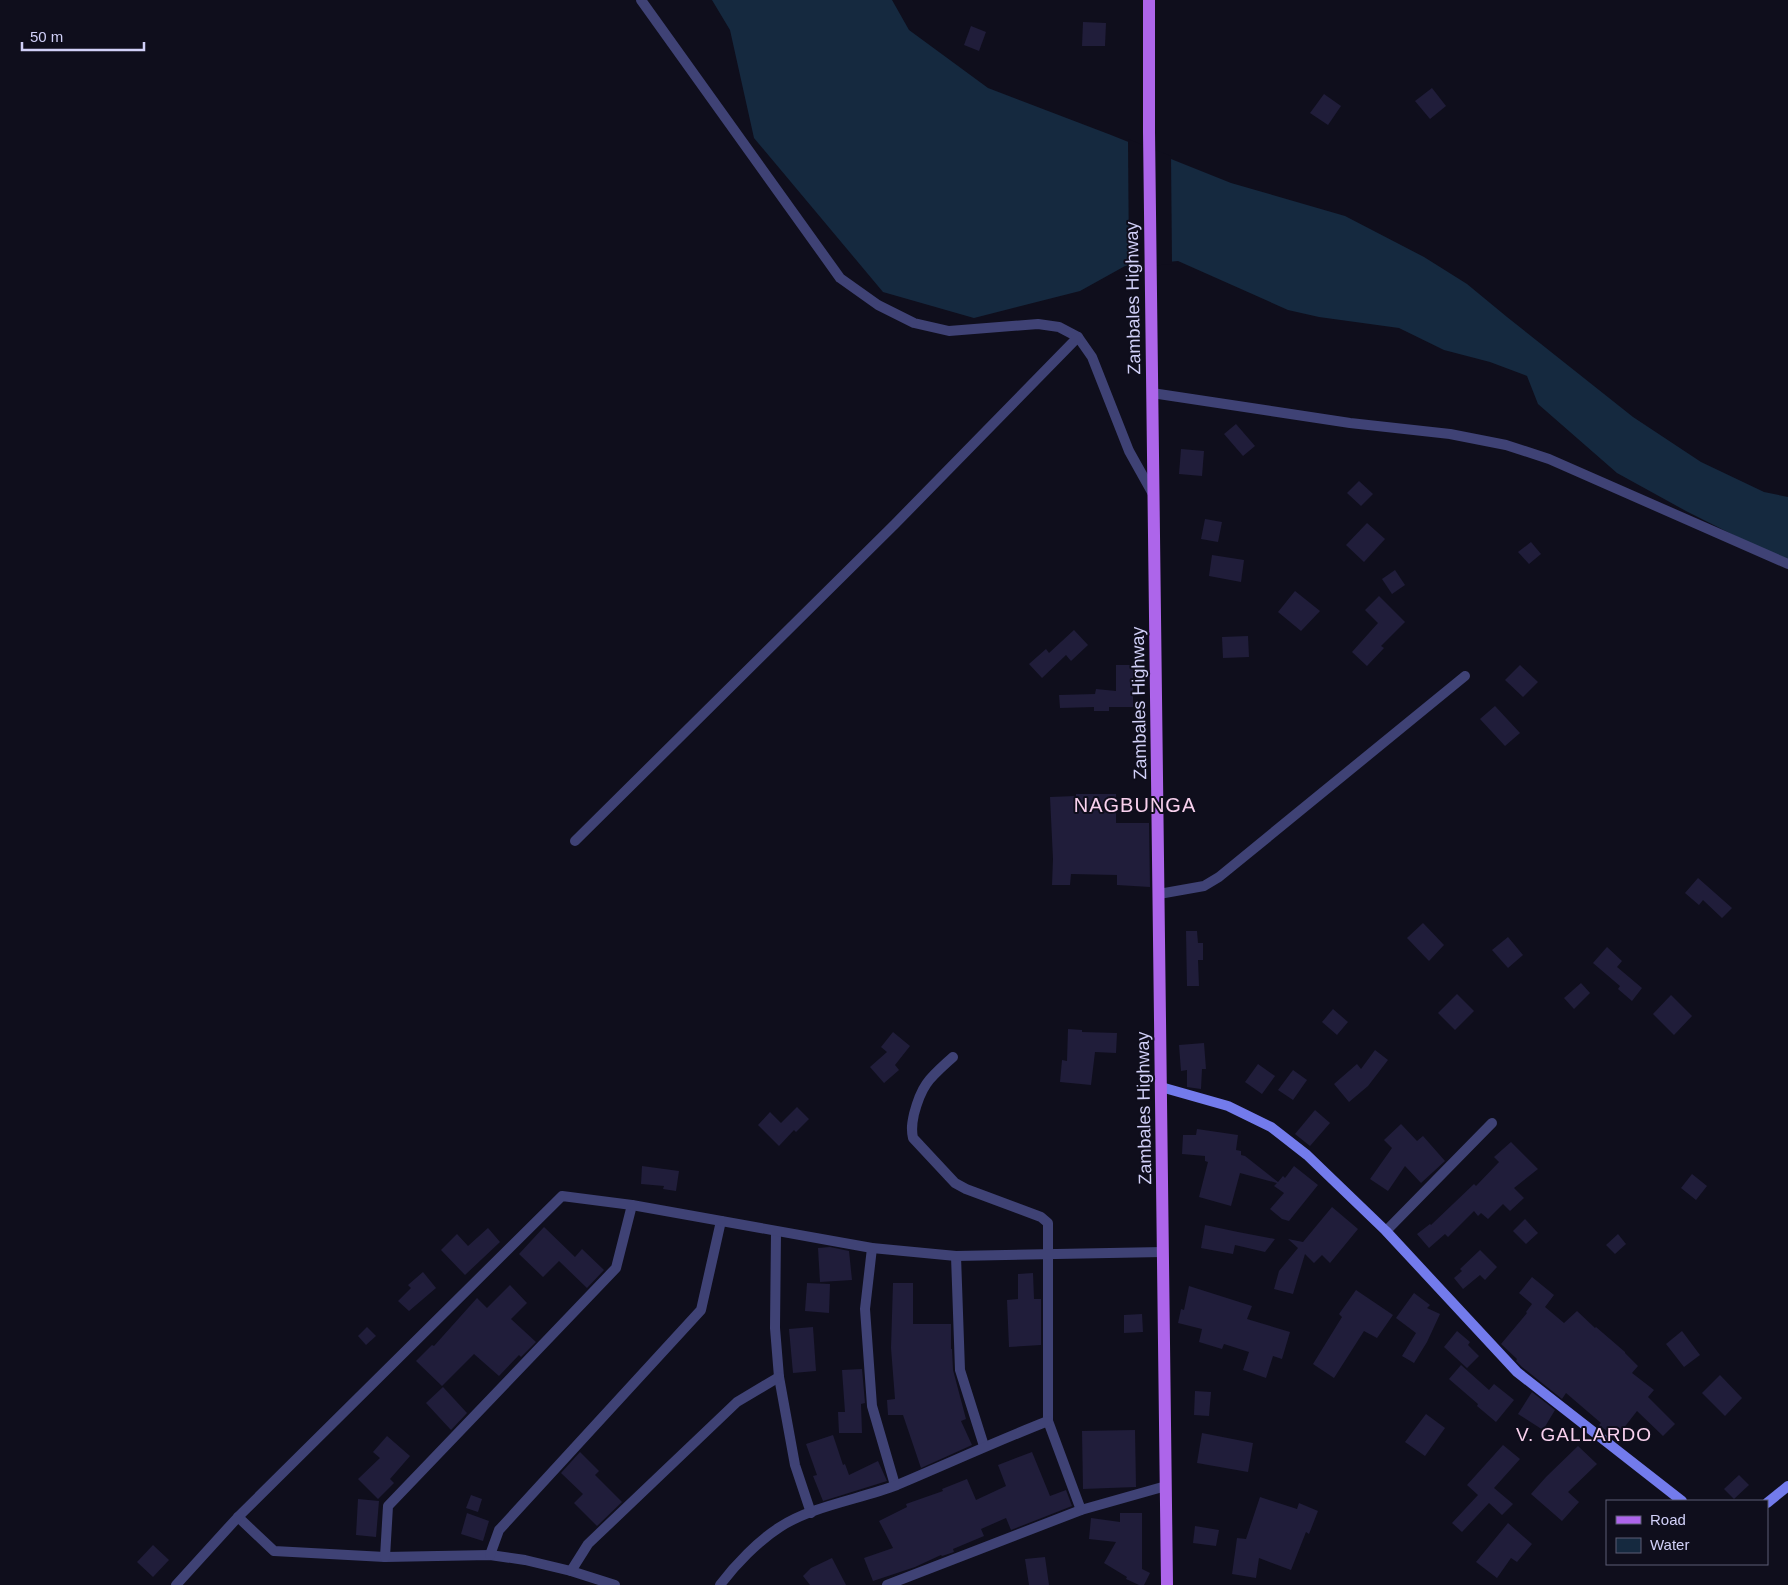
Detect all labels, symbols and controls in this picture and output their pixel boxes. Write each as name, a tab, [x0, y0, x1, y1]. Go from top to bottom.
scale bar	[22, 20, 145, 52]
text: 50 m	[30, 28, 63, 45]
street label: Zambales Highway	[1122, 221, 1144, 375]
street label: Zambales Highway	[1128, 626, 1150, 780]
district label: NAGBUNGA	[1074, 794, 1196, 816]
street label: Zambales Highway	[1133, 1031, 1155, 1185]
district label: V. GALLARDO	[1516, 1424, 1652, 1445]
legend	[1606, 1500, 1768, 1565]
text: Road	[1650, 1511, 1686, 1528]
text: Water	[1650, 1536, 1689, 1553]

